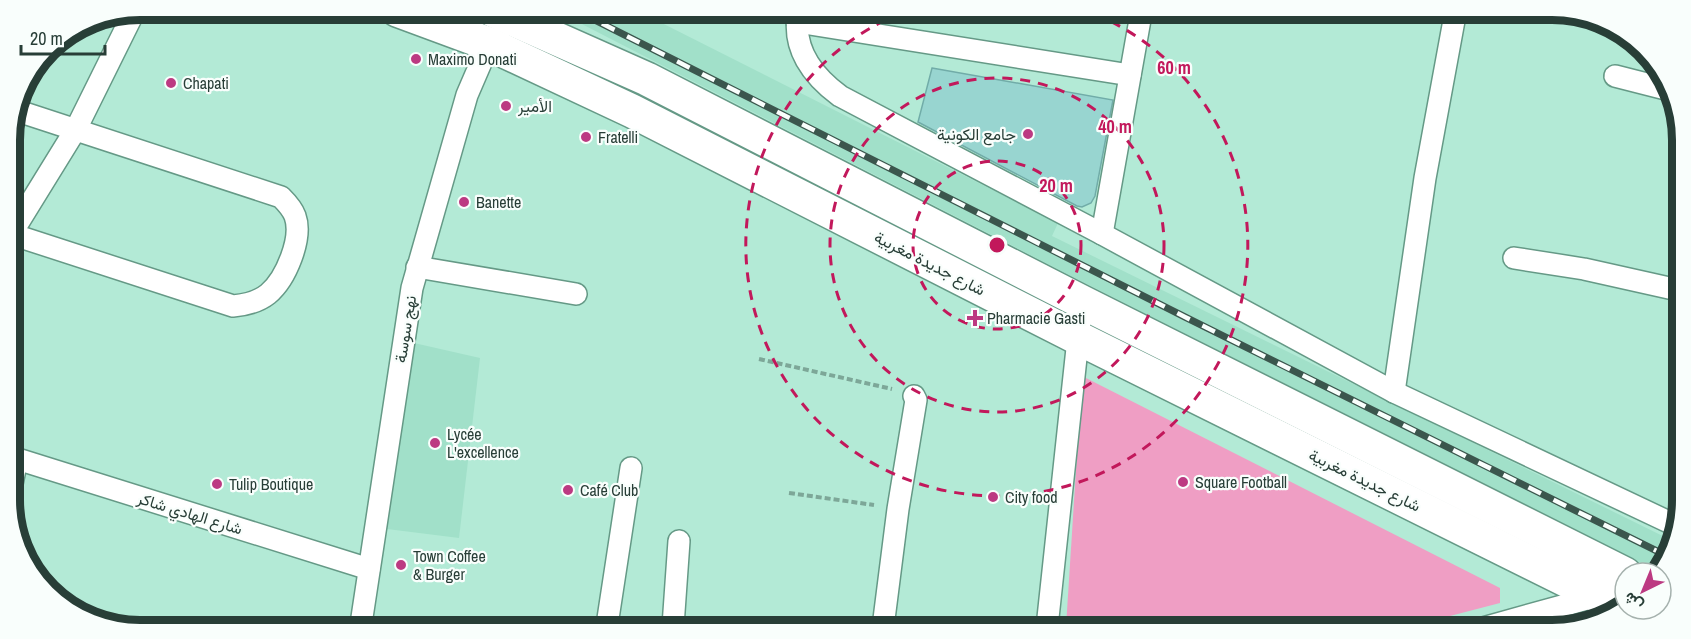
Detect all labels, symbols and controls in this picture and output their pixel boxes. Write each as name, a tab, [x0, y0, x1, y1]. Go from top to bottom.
scale bar	[21, 18, 105, 56]
text: 20 m	[30, 26, 63, 51]
place label: Maximo Donati	[428, 48, 517, 70]
marker: Maximo Donati	[409, 52, 423, 66]
text: 60 m	[1157, 55, 1191, 80]
place label: Chapati	[183, 72, 229, 94]
marker: Chapati	[164, 76, 178, 90]
place label: الأمير	[517, 95, 552, 117]
marker: الأمير	[499, 99, 513, 113]
text: 40 m	[1098, 114, 1132, 139]
place label: جامع الكونية	[937, 123, 1016, 146]
place label: Fratelli	[598, 126, 638, 148]
marker: جامع الكونية	[1021, 127, 1035, 141]
marker: Fratelli	[579, 130, 593, 144]
text: 20 m	[1039, 173, 1073, 198]
place label: Banette	[476, 191, 521, 213]
marker: Banette	[457, 195, 471, 209]
street label: شارع جديدة مغربية	[870, 226, 989, 301]
centre of rings	[987, 235, 1007, 255]
street label: نهج سوسة	[389, 294, 422, 364]
place label: Pharmacie Gasti	[987, 307, 1085, 329]
marker: Pharmacie Gasti	[968, 311, 982, 325]
place label: Lycée L'excellence	[447, 423, 519, 463]
marker: Lycée L'excellence	[428, 436, 442, 450]
street label: شارع جديدة مغربية	[1305, 443, 1425, 518]
place label: Square Football	[1195, 471, 1287, 493]
place label: Tulip Boutique	[229, 473, 313, 495]
marker: Square Football	[1176, 475, 1190, 489]
marker: Tulip Boutique	[210, 477, 224, 491]
place label: Café Club	[580, 479, 638, 501]
marker: Café Club	[561, 483, 575, 497]
street label: شارع الهادي شاكر	[133, 486, 245, 542]
place label: City food	[1005, 486, 1058, 508]
marker: City food	[986, 490, 1000, 504]
place label: Town Coffee & Burger	[413, 545, 486, 585]
marker: Town Coffee & Burger	[394, 558, 408, 572]
north arrow	[1613, 561, 1673, 621]
text: ش	[1618, 587, 1647, 617]

